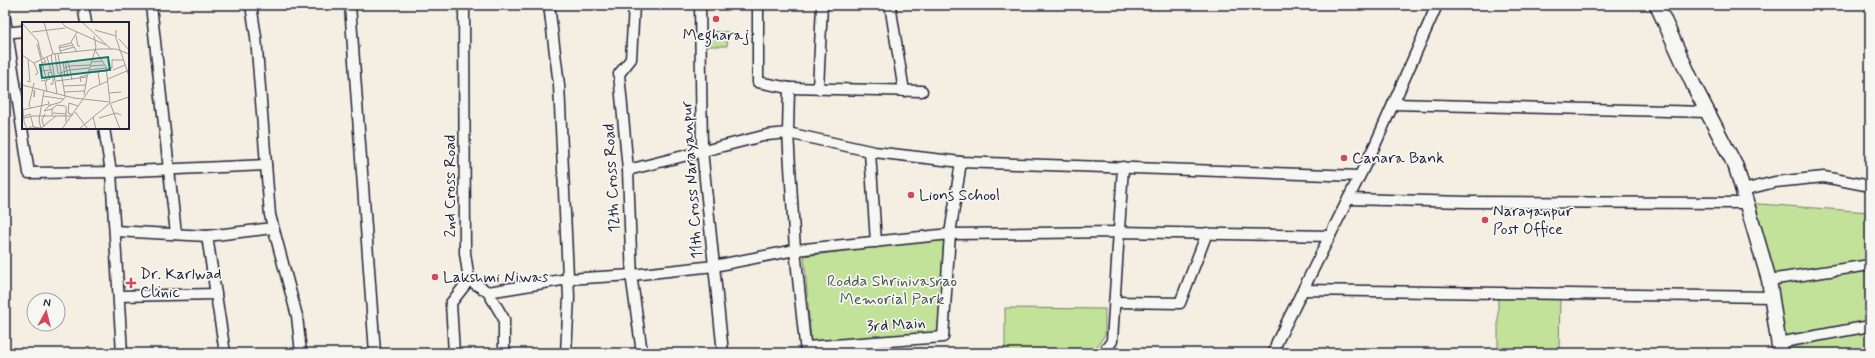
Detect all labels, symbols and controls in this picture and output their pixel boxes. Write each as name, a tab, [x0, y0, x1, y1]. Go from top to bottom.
marker: Megharaj	[711, 14, 721, 24]
inset map	[22, 22, 129, 129]
place label: Megharaj	[683, 25, 749, 47]
street label: 11th Cross Narayanpur	[676, 100, 708, 260]
street label: 12th Cross Road	[599, 123, 625, 233]
street label: 2nd Cross Road	[440, 135, 461, 237]
place label: Canara Bank	[1352, 148, 1444, 169]
marker: Canara Bank	[1339, 153, 1349, 163]
place label: Lions School	[919, 185, 1000, 206]
marker: Lions School	[906, 190, 916, 200]
place label: Narayanpur Post Office	[1493, 201, 1574, 240]
marker: Narayanpur Post Office	[1480, 215, 1490, 225]
place label: Dr. Karlwad Clinic	[140, 264, 222, 303]
place label: Lakshmi Niwas	[443, 267, 548, 288]
park label: Rodda Shrinivasrao Memorial Park	[827, 271, 957, 310]
marker: Lakshmi Niwas	[430, 272, 440, 282]
marker: Dr. Karlwad Clinic	[125, 277, 137, 289]
north arrow	[26, 292, 66, 332]
text: N	[43, 296, 52, 310]
street label: 3rd Main	[866, 312, 926, 338]

